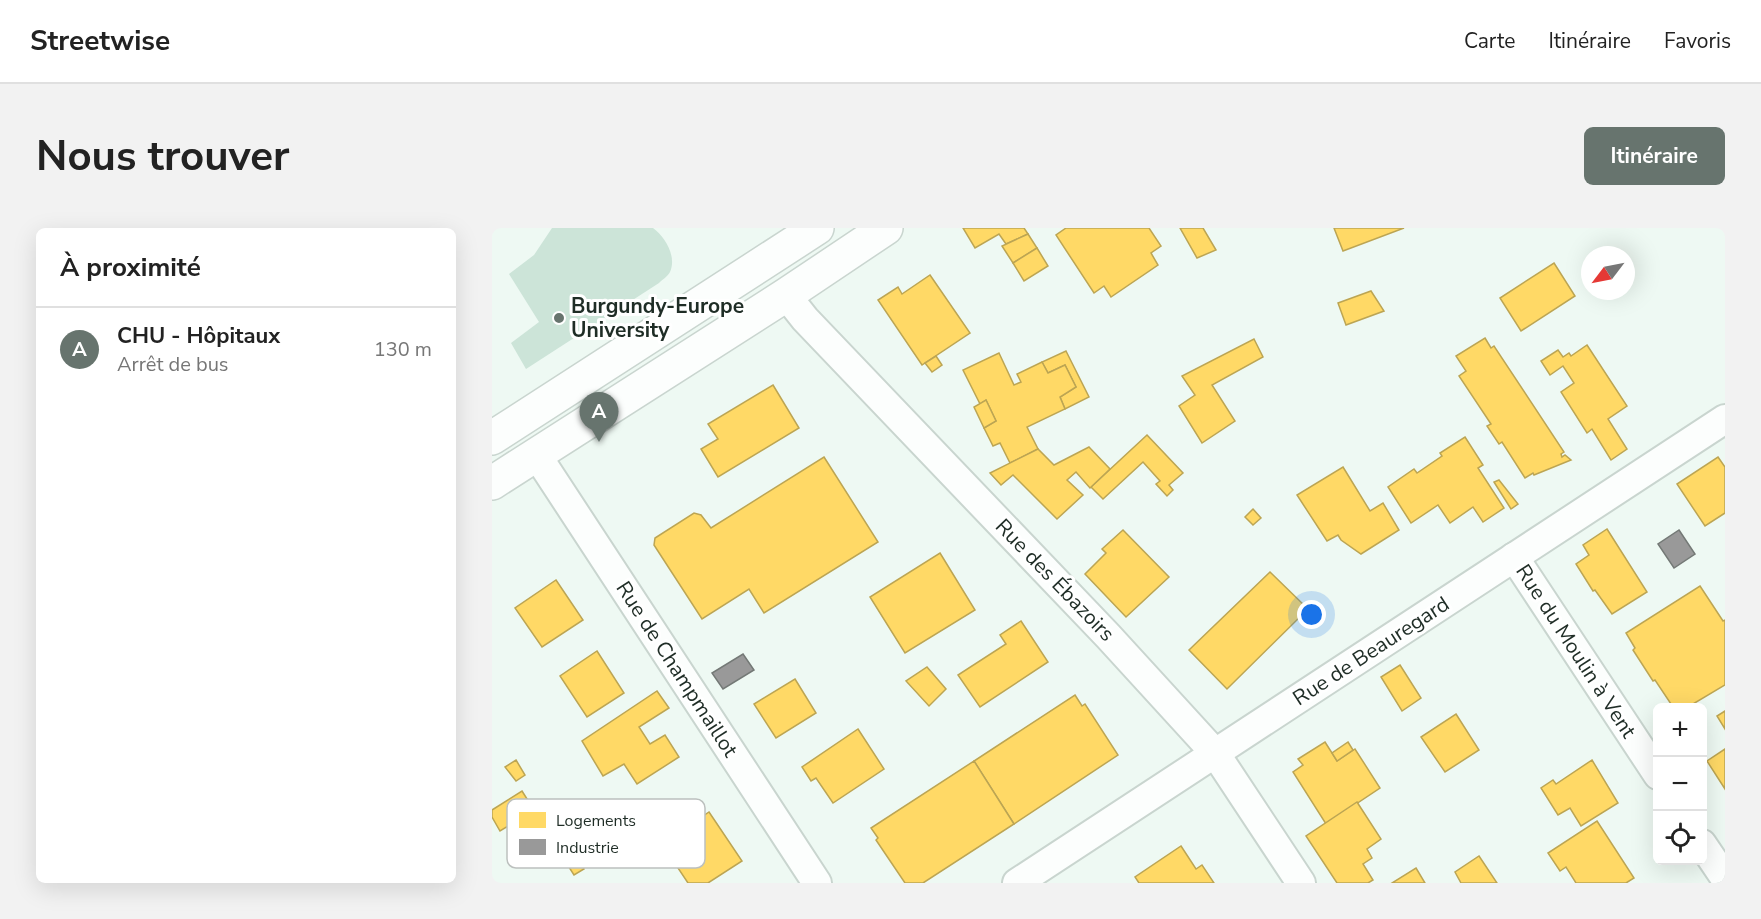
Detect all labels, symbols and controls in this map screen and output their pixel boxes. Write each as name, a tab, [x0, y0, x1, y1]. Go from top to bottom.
text: Streetwise	[30, 22, 170, 60]
text: Carte	[1464, 27, 1515, 55]
text: Itinéraire	[1548, 27, 1631, 55]
text: Favoris	[1664, 27, 1731, 55]
button: Itinéraire	[1584, 127, 1725, 185]
text: Nous trouver	[36, 128, 289, 185]
north arrow	[1581, 246, 1635, 300]
text: À proximité	[60, 250, 201, 285]
place label: Burgundy-Europe University	[571, 292, 744, 344]
marker: Burgundy-Europe University	[552, 311, 566, 325]
text: CHU - Hôpitaux	[117, 321, 280, 351]
text: A	[72, 336, 87, 363]
text: 130 m	[374, 336, 432, 363]
text: Arrêt de bus	[117, 351, 228, 378]
pin: A	[580, 392, 618, 442]
street label: Rue des Ébazoirs	[989, 513, 1121, 647]
street label: Rue du Moulin à Vent	[1509, 559, 1643, 744]
street label: Rue de Champmaillot	[610, 576, 745, 763]
street label: Rue de Beauregard	[1287, 590, 1455, 712]
your location	[1297, 600, 1326, 629]
map controls	[1653, 703, 1707, 865]
button: +	[1653, 703, 1707, 757]
button: −	[1653, 757, 1707, 811]
legend	[507, 799, 705, 868]
text: Logements	[556, 810, 636, 832]
button: locate	[1653, 811, 1707, 865]
text: Industrie	[556, 837, 619, 859]

